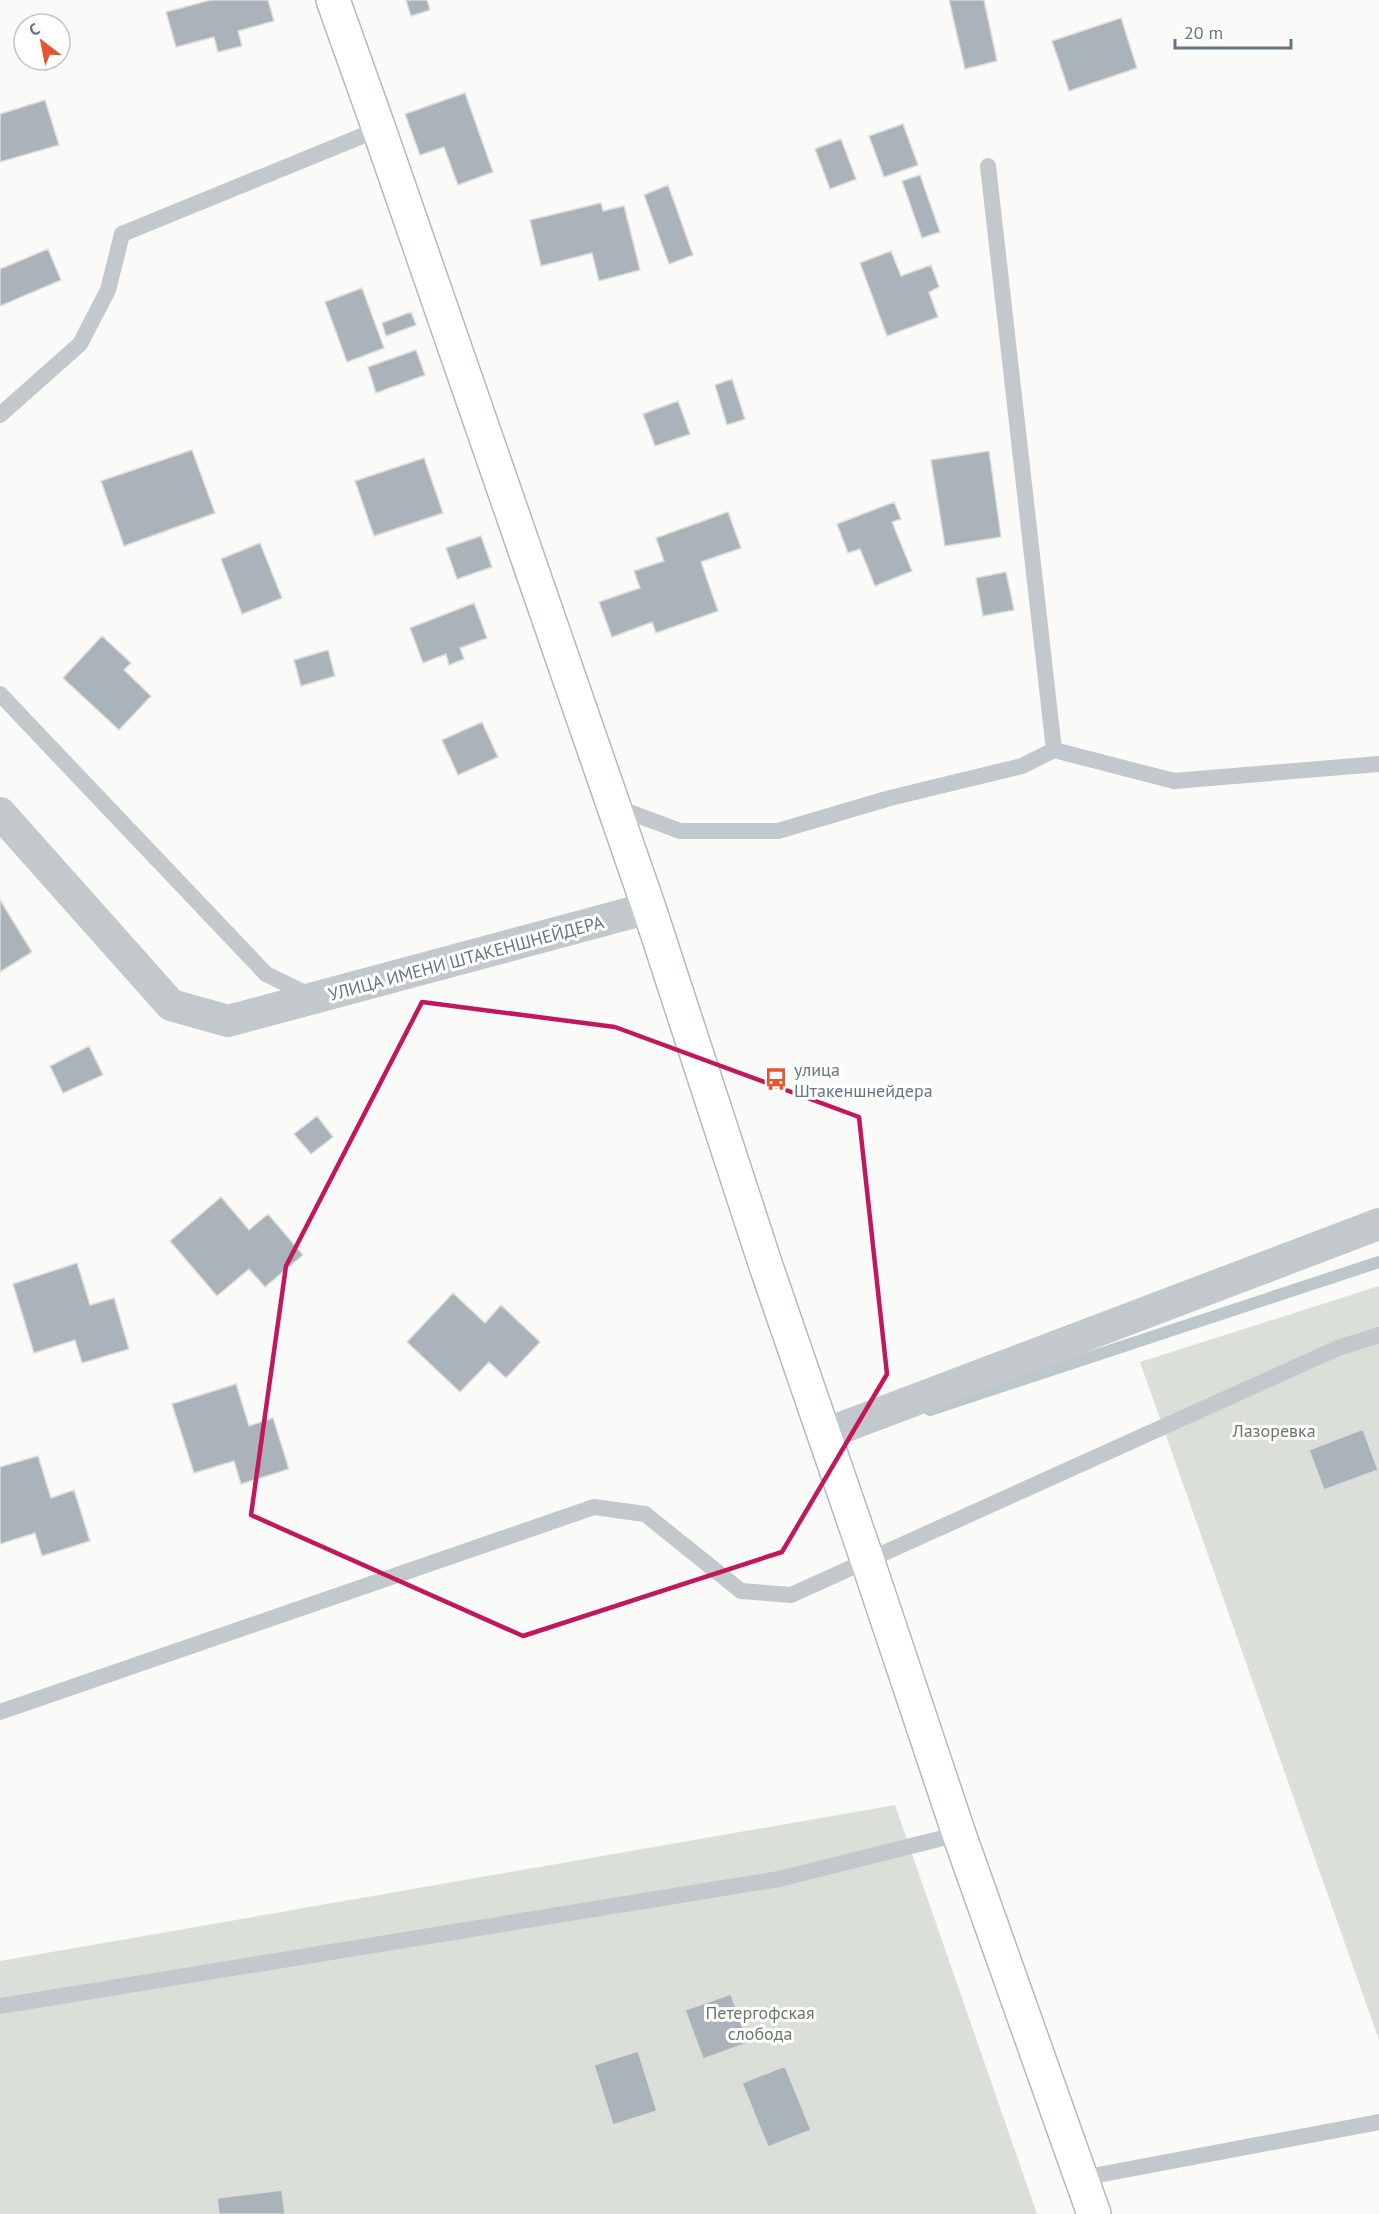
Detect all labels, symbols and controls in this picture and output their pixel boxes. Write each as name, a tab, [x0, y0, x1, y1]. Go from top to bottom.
north arrow	[12, 12, 72, 72]
scale bar	[1175, 12, 1290, 50]
text: С	[25, 18, 43, 40]
text: 20 m	[1184, 21, 1223, 44]
street label: УЛИЦА ИМЕНИ ШТАКЕНШНЕЙДЕРА	[326, 910, 607, 1006]
place label: улица Штакеншнейдера	[794, 1058, 933, 1102]
bus stop icon: улица Штакеншнейдера	[763, 1066, 789, 1092]
park label: Лазоревка	[1231, 1419, 1316, 1442]
park label: Петергофская слобода	[705, 2001, 815, 2045]

